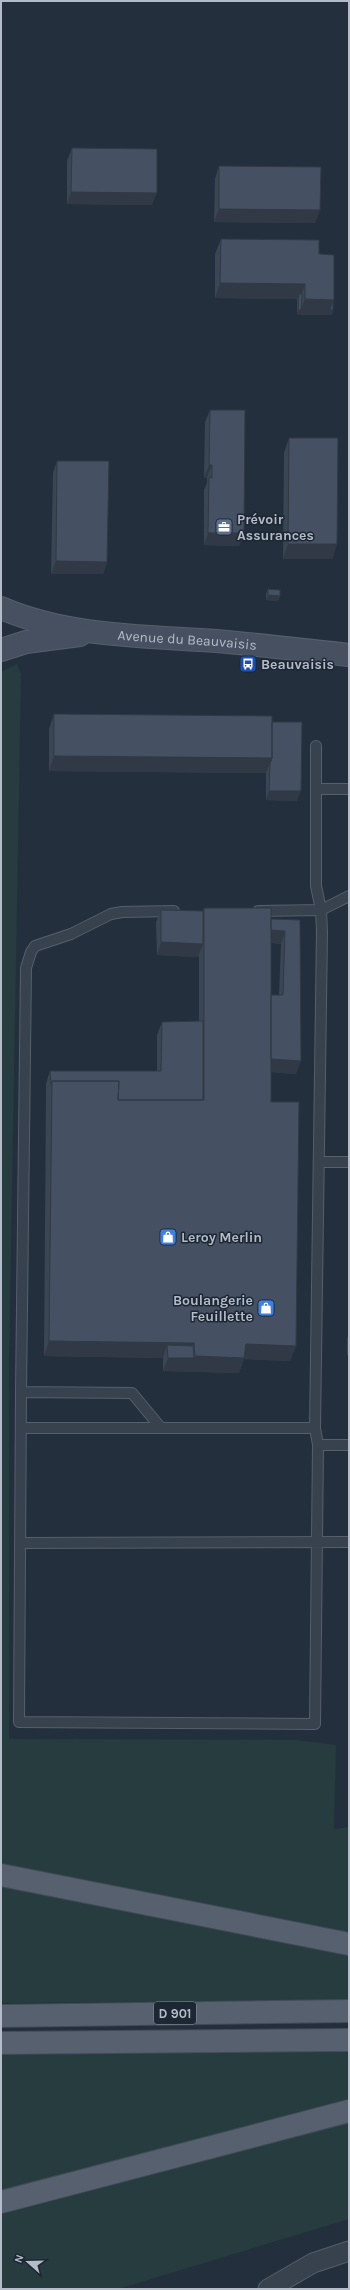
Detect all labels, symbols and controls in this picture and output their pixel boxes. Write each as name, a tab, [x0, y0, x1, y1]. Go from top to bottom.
place label: Prévoir Assurances	[237, 511, 314, 544]
office icon: Prévoir Assurances	[214, 517, 234, 537]
street label: Avenue du Beauvaisis	[117, 627, 258, 654]
bus stop icon: Beauvaisis	[238, 654, 258, 674]
place label: Beauvaisis	[261, 656, 334, 673]
shop icon: Leroy Merlin	[158, 1227, 178, 1247]
place label: Leroy Merlin	[181, 1229, 262, 1246]
place label: Boulangerie Feuillette	[173, 1292, 253, 1325]
shop icon: Boulangerie Feuillette	[256, 1298, 276, 1318]
road number: D 901	[154, 2002, 196, 2024]
north arrow	[8, 2242, 48, 2282]
text: N	[12, 2253, 27, 2265]

